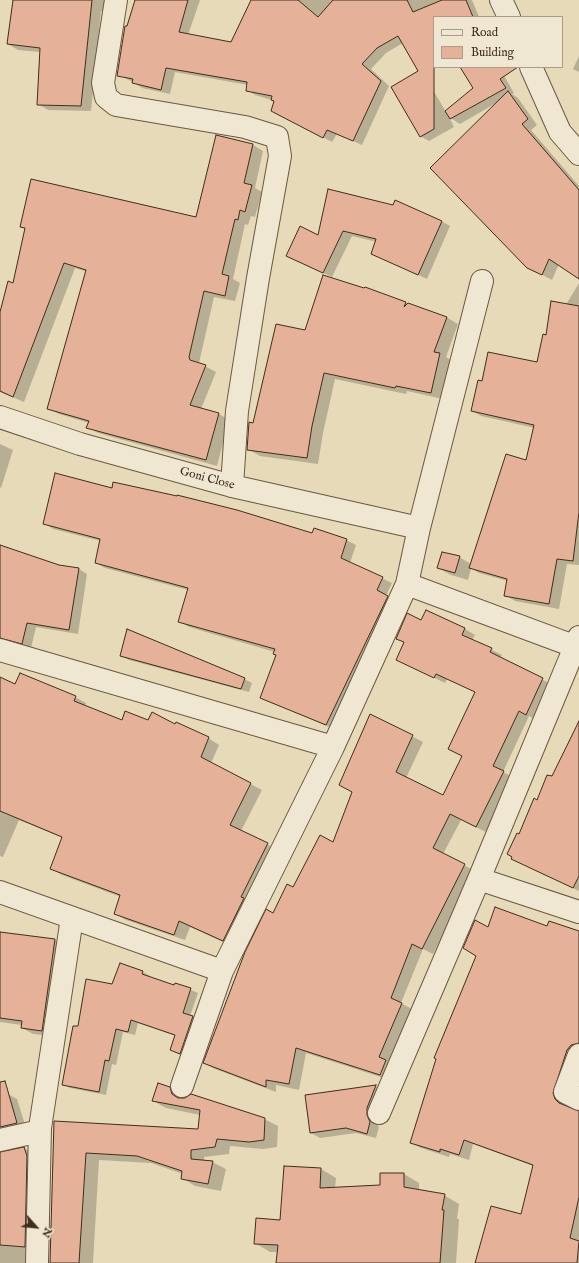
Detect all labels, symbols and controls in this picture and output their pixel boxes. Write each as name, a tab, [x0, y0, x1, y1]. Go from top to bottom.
legend	[433, 16, 563, 68]
text: Road	[471, 25, 498, 40]
text: Building	[471, 45, 514, 60]
street label: Goni Close	[178, 465, 236, 493]
north arrow	[16, 1207, 56, 1247]
text: N	[38, 1225, 55, 1240]

